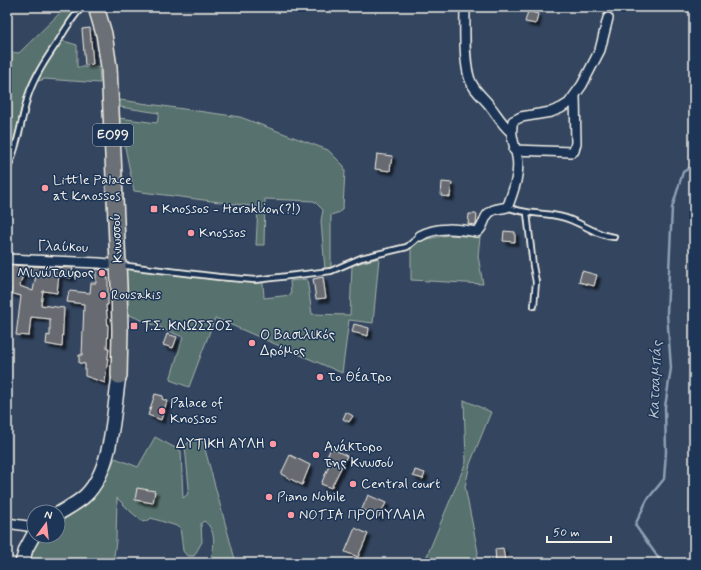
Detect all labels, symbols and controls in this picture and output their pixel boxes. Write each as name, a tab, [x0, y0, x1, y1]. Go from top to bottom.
road number: ΕΟ99	[93, 124, 133, 146]
place label: Little Palace at Knossos	[53, 171, 132, 205]
marker: Little Palace at Knossos	[40, 183, 50, 193]
place label: Knossos - Heraklion(?!)	[162, 200, 300, 218]
marker: Knossos - Heraklion(?!)	[149, 204, 159, 214]
street label: Κνωσσού	[107, 213, 127, 263]
place label: Knossos	[199, 224, 246, 242]
marker: Knossos	[186, 228, 196, 238]
street label: Γλαύκου	[37, 237, 89, 257]
place label: Μινώταυρος	[17, 264, 94, 282]
marker: Μινώταυρος	[97, 268, 107, 278]
place label: Rousakis	[111, 286, 161, 304]
marker: Rousakis	[98, 290, 108, 300]
place label: Τ.Σ. ΚΝΩΣΣΟΣ	[142, 317, 233, 335]
marker: Τ.Σ. ΚΝΩΣΣΟΣ	[129, 321, 139, 331]
place label: Ο Βασιλικός Δρόμος	[260, 326, 335, 360]
marker: Ο Βασιλικός Δρόμος	[247, 338, 257, 348]
water label: Κατσαμπάς	[645, 339, 667, 419]
place label: το Θέατρο	[327, 367, 392, 386]
marker: το Θέατρο	[315, 372, 325, 382]
place label: Palace of Knossos	[170, 394, 223, 428]
marker: Palace of Knossos	[157, 406, 167, 416]
place label: ΔΥΤΙΚΗ ΑΥΛΗ	[176, 435, 265, 453]
place label: Ανάκτορο της Κνωσού	[323, 438, 394, 472]
marker: ΔΥΤΙΚΗ ΑΥΛΗ	[268, 439, 278, 449]
marker: Ανάκτορο της Κνωσού	[311, 450, 321, 460]
place label: Central court	[361, 475, 440, 493]
marker: Central court	[348, 479, 358, 489]
place label: Piano Nobile	[277, 488, 346, 506]
marker: Piano Nobile	[264, 492, 274, 502]
north arrow	[26, 504, 66, 544]
place label: NOTIA ΠΡΟΠΥΛΑΙΑ	[299, 506, 425, 524]
text: N	[43, 508, 54, 523]
marker: NOTIA ΠΡΟΠΥΛΑΙΑ	[286, 510, 296, 520]
scale bar	[547, 518, 611, 544]
text: 50 m	[553, 525, 580, 541]

